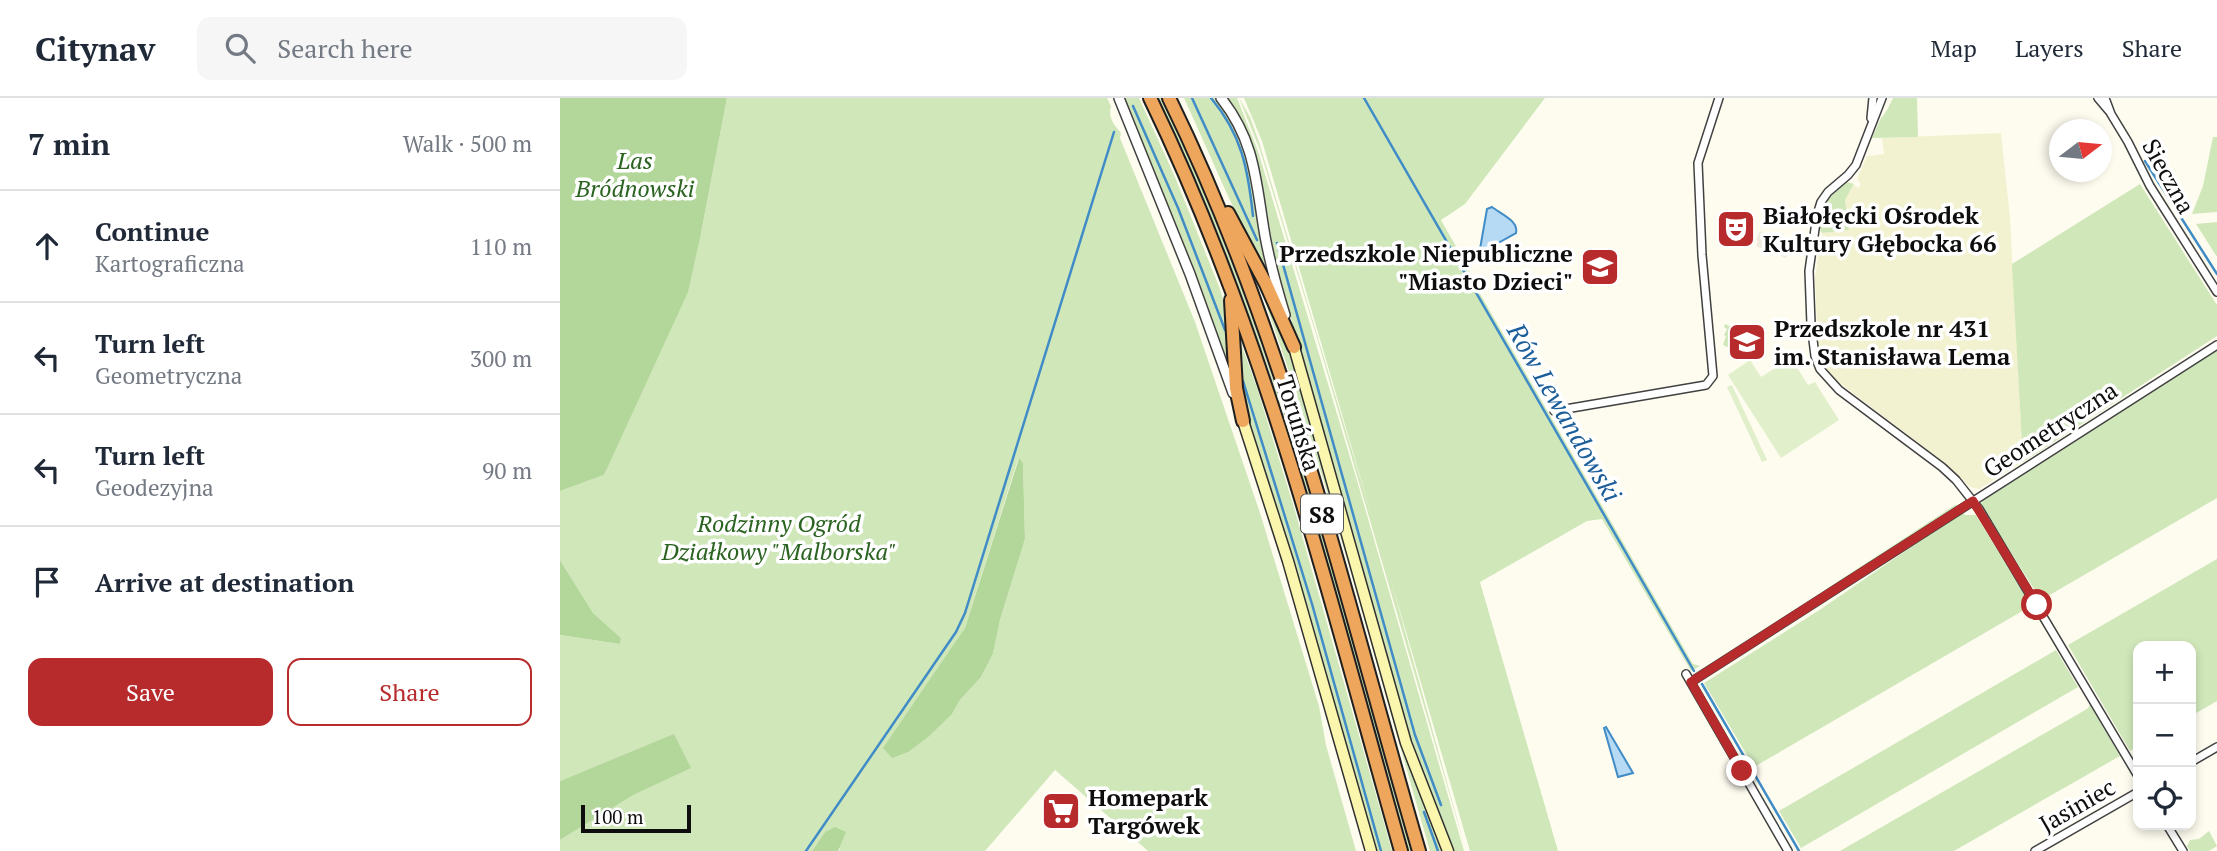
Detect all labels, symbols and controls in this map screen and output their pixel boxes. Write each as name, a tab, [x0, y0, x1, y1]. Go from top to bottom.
search box	[197, 17, 687, 80]
text: Citynav	[35, 27, 155, 70]
icon: search	[221, 29, 259, 67]
text: Search here	[277, 31, 413, 65]
text: Map	[1930, 32, 1977, 64]
text: Layers	[2015, 32, 2084, 64]
text: Share	[2122, 32, 2182, 64]
north arrow	[2049, 119, 2112, 182]
text: 7 min	[28, 124, 110, 164]
text: Walk · 500 m	[403, 128, 532, 159]
street label: Sieczna	[2135, 133, 2203, 219]
park label: Las Bródnowski	[575, 144, 695, 204]
place label: Białołęcki Ośrodek Kultury Głębocka 66	[1763, 199, 1996, 259]
theatre icon: Białołęcki Ośrodek Kultury Głębocka 66	[1715, 208, 1757, 250]
text: Continue	[95, 214, 209, 248]
icon: ahead	[28, 227, 66, 265]
text: 110 m	[470, 231, 532, 262]
place label: Przedszkole Niepubliczne "Miasto Dzieci"	[1279, 237, 1573, 297]
school or university icon: Przedszkole Niepubliczne "Miasto Dzieci"	[1579, 246, 1621, 288]
text: Kartograficzna	[95, 248, 245, 279]
place label: Przedszkole nr 431 im. Stanisława Lema	[1774, 312, 2011, 372]
water label: Rów Lewandowski	[1500, 316, 1630, 507]
school or university icon: Przedszkole nr 431 im. Stanisława Lema	[1726, 321, 1768, 363]
text: Turn left	[95, 326, 205, 360]
icon: left	[28, 339, 66, 377]
text: 300 m	[470, 343, 532, 374]
text: Geometryczna	[95, 360, 242, 391]
street label: Toruńska	[1269, 371, 1329, 475]
street label: Geometryczna	[1977, 374, 2123, 484]
text: Turn left	[95, 438, 205, 472]
icon: left	[28, 451, 66, 489]
text: 90 m	[482, 455, 532, 486]
text: Geodezyjna	[95, 472, 214, 503]
road number: S8	[1301, 494, 1343, 534]
park label: Rodzinny Ogród Działkowy "Malborska"	[661, 507, 896, 567]
icon: arrive	[28, 563, 66, 601]
text: Arrive at destination	[95, 565, 354, 599]
route start	[2021, 589, 2052, 620]
map controls	[2133, 641, 2196, 830]
button: +	[2133, 641, 2196, 704]
button: Save	[28, 658, 273, 726]
button: Share	[287, 658, 532, 726]
button: −	[2133, 704, 2196, 767]
route end	[1726, 755, 1757, 786]
button: locate	[2133, 767, 2196, 830]
street label: Jasiniec	[2033, 770, 2121, 840]
place label: Homepark Targówek	[1088, 781, 1208, 841]
supermarket icon: Homepark Targówek	[1040, 790, 1082, 832]
scale bar	[581, 802, 691, 834]
text: 100 m	[592, 804, 643, 829]

